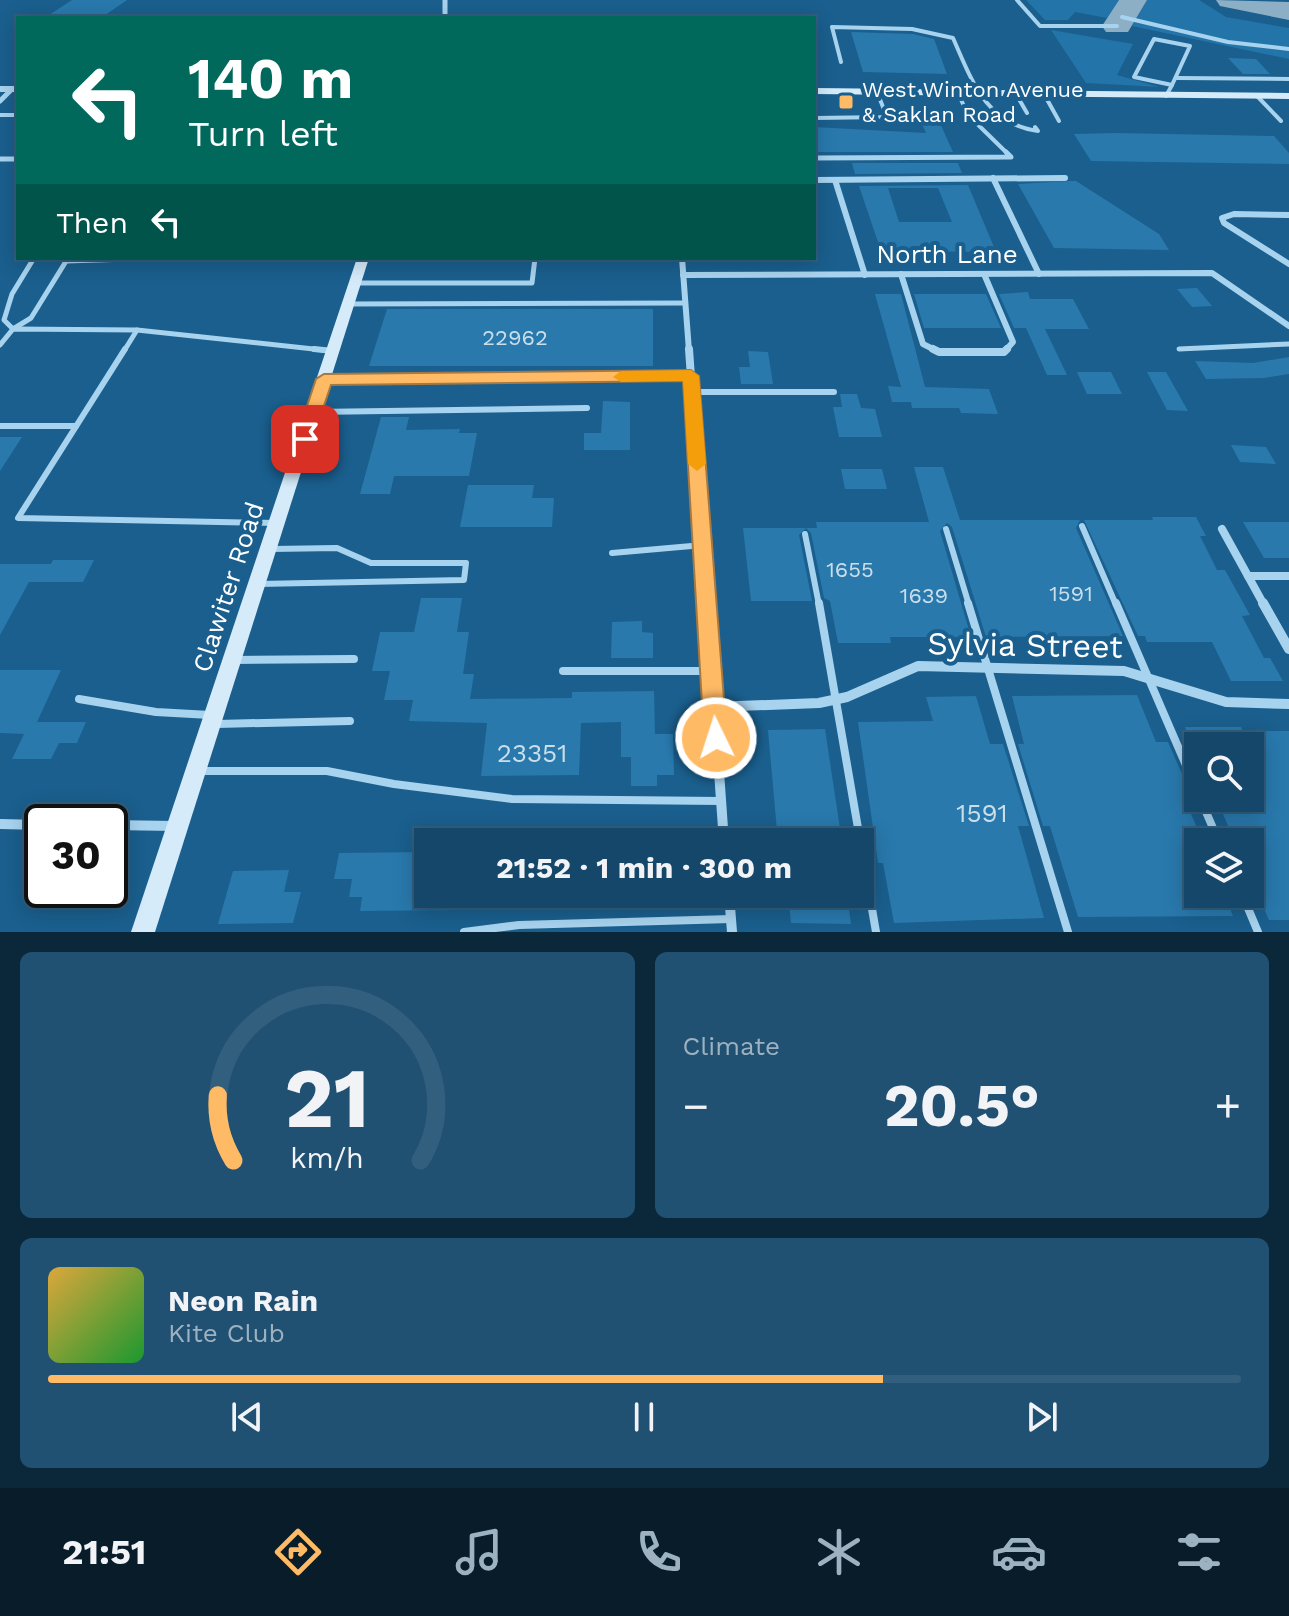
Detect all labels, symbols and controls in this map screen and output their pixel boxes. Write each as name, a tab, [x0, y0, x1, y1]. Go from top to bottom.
text: 140 m	[188, 46, 353, 112]
icon: left	[56, 48, 160, 152]
place label: West Winton Avenue & Saklan Road	[862, 77, 1084, 127]
marker: West Winton Avenue & Saklan Road	[837, 93, 855, 111]
text: Turn left	[188, 113, 338, 155]
icon: left	[144, 200, 188, 244]
text: Then	[56, 205, 128, 240]
street label: North Lane	[876, 239, 1018, 269]
house number: 22962	[482, 325, 548, 350]
pin	[271, 405, 339, 473]
icon: arrive	[283, 417, 327, 461]
street label: Clawiter Road	[186, 498, 270, 676]
house number: 1655	[826, 557, 874, 582]
house number: 1591	[1049, 581, 1093, 606]
house number: 1639	[900, 583, 948, 608]
street label: Sylvia Street	[927, 624, 1123, 666]
position arrow	[674, 696, 758, 780]
map controls	[1184, 732, 1264, 908]
button: search	[1184, 732, 1264, 812]
house number: 23351	[497, 738, 567, 768]
house number: 1591	[956, 798, 1008, 828]
speed limit sign: 30	[24, 804, 128, 908]
button: layers	[1184, 828, 1264, 908]
text: 21:52 · 1 min · 300 m	[496, 850, 792, 885]
text: Climate	[683, 1031, 780, 1061]
text: 21	[285, 1050, 370, 1147]
text: 20.5°	[884, 1070, 1040, 1141]
text: −	[683, 1080, 709, 1132]
text: +	[1214, 1080, 1241, 1132]
text: km/h	[290, 1141, 364, 1175]
text: Neon Rain	[168, 1283, 318, 1318]
text: Kite Club	[168, 1318, 285, 1348]
icon: previous	[225, 1395, 269, 1439]
icon: pause	[622, 1395, 666, 1439]
icon: next	[1020, 1395, 1064, 1439]
icon: directions	[270, 1524, 326, 1580]
icon: music	[451, 1524, 507, 1580]
icon: phone	[631, 1524, 687, 1580]
icon: climate	[811, 1524, 867, 1580]
icon: car	[991, 1524, 1047, 1580]
icon: filters	[1171, 1524, 1227, 1580]
text: 21:51	[62, 1531, 146, 1573]

